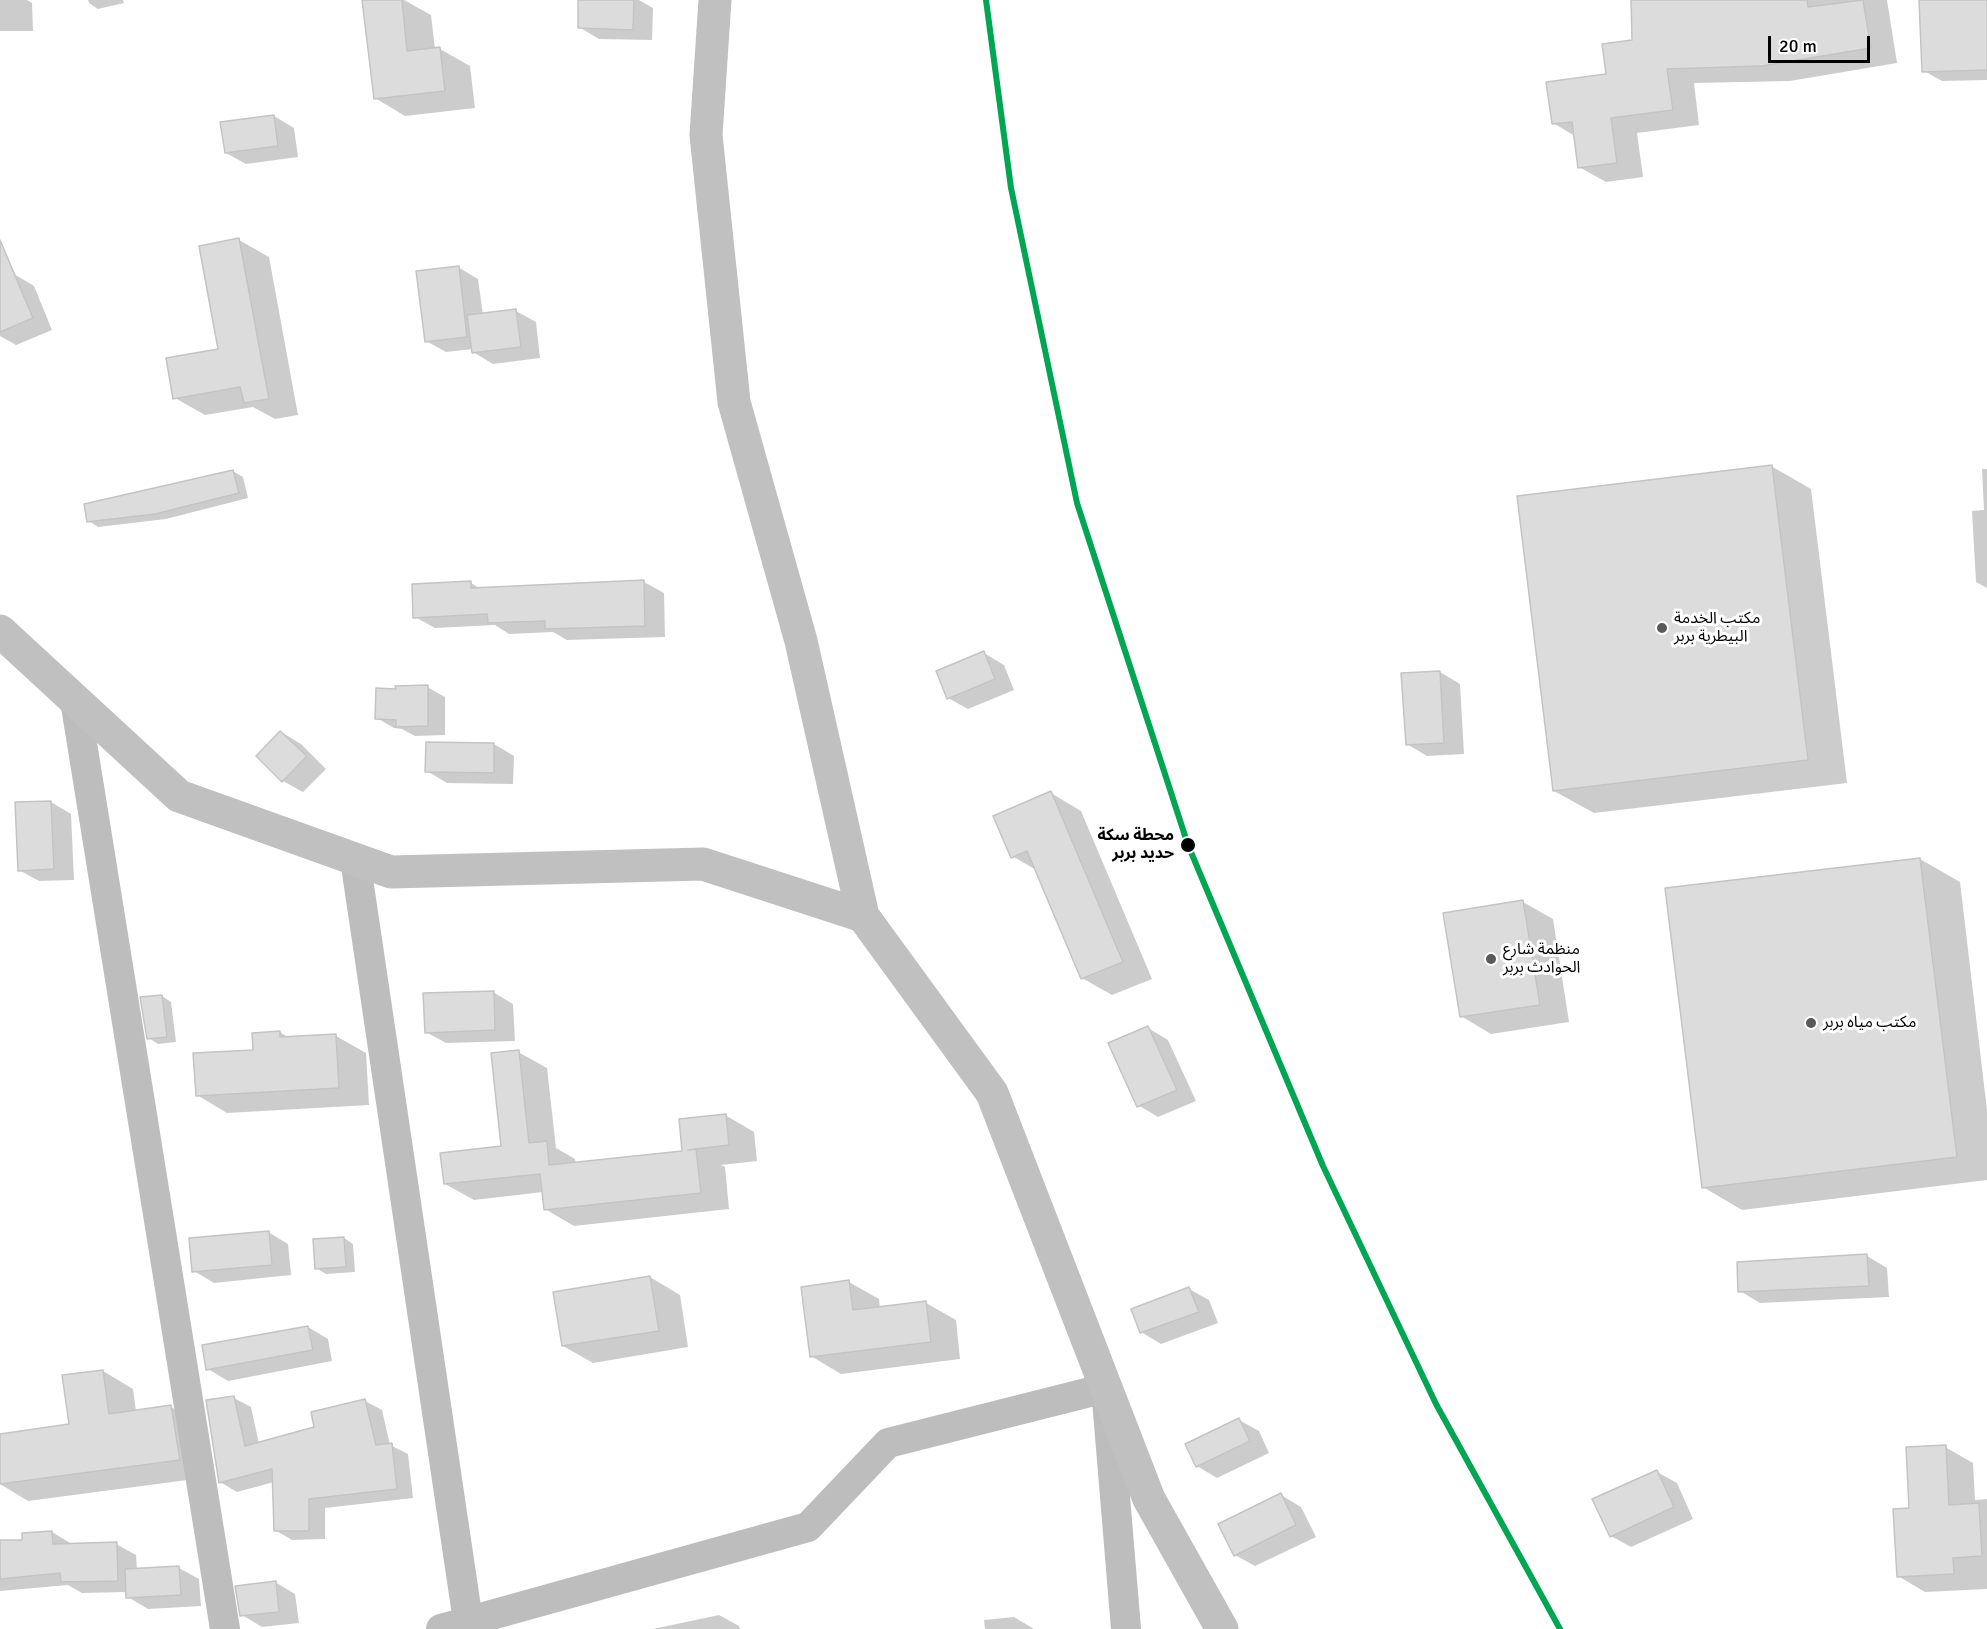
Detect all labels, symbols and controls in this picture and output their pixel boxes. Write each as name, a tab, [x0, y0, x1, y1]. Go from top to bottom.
scale bar	[1771, 24, 1873, 62]
text: 20 m	[1779, 35, 1817, 57]
place label: مكتب الخدمة البيطرية بربر	[1674, 609, 1760, 647]
marker: مكتب الخدمة البيطرية بربر	[1655, 621, 1669, 635]
place label: محطة سكة حديد بربر	[1097, 826, 1174, 864]
marker: محطة سكة حديد بربر	[1179, 836, 1197, 854]
place label: منظمة شارع الحوادث بربر	[1503, 940, 1580, 978]
marker: منظمة شارع الحوادث بربر	[1484, 952, 1498, 966]
place label: مكتب مياه بربر	[1823, 1013, 1916, 1033]
marker: مكتب مياه بربر	[1804, 1016, 1818, 1030]

